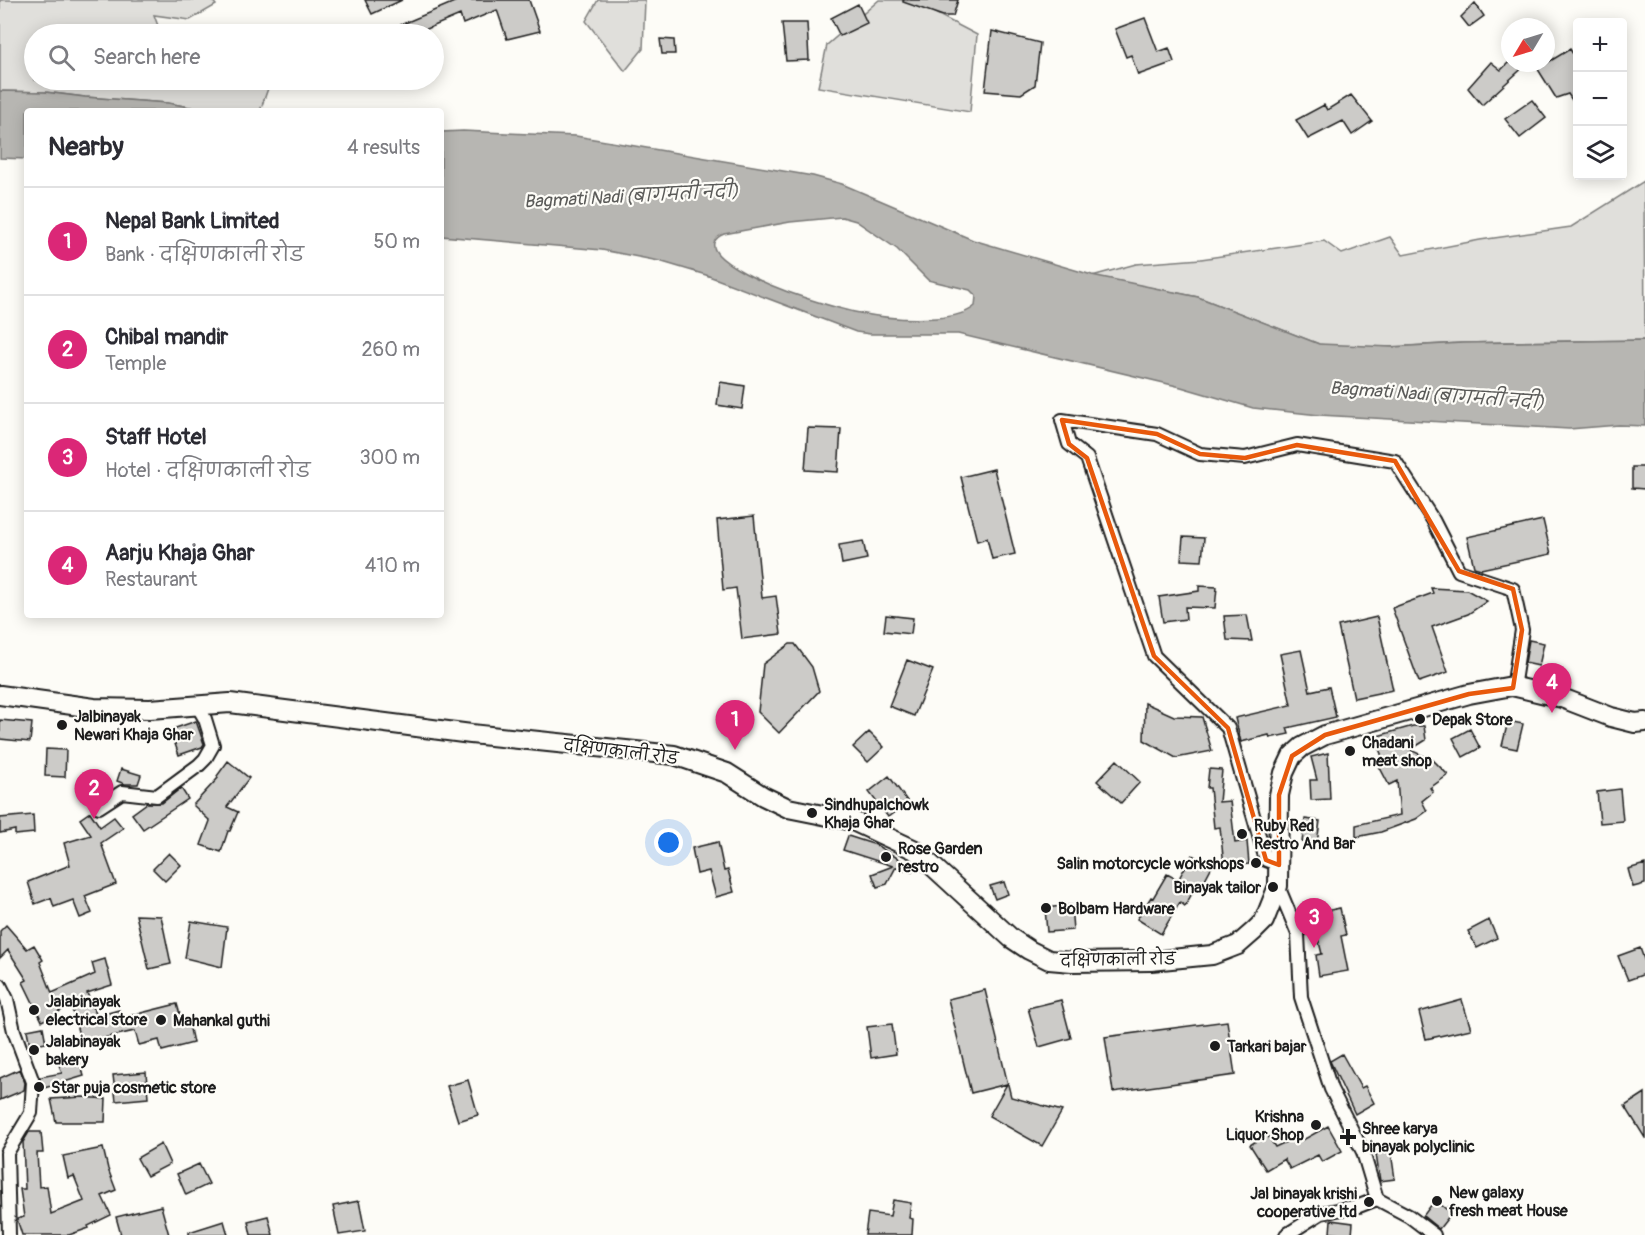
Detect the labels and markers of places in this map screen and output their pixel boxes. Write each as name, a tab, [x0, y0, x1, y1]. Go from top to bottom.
pin: 4	[1532, 664, 1572, 713]
pin: 1	[716, 700, 754, 750]
place label: Jalbinayak Newari Khaja Ghar	[74, 707, 194, 745]
place label: Depak Store	[1432, 710, 1514, 730]
marker: Depak Store	[1413, 712, 1427, 726]
marker: Jalbinayak Newari Khaja Ghar	[55, 718, 69, 732]
place label: Chadani meat shop	[1362, 733, 1432, 771]
marker: Chadani meat shop	[1343, 744, 1357, 758]
pin: 2	[74, 770, 113, 819]
place label: Sindhupalchowk Khaja Ghar	[824, 795, 929, 833]
marker: Sindhupalchowk Khaja Ghar	[805, 806, 819, 820]
place label: Ruby Red Restro And Bar	[1254, 816, 1355, 854]
marker: Ruby Red Restro And Bar	[1235, 827, 1249, 841]
place label: Rose Garden restro	[898, 839, 982, 877]
marker: Rose Garden restro	[879, 850, 893, 864]
place label: Salin motorcycle workshops	[1057, 854, 1245, 874]
marker: Salin motorcycle workshops	[1249, 856, 1263, 870]
place label: Binayak tailor	[1173, 878, 1261, 898]
marker: Binayak tailor	[1266, 880, 1280, 894]
pin: 3	[1294, 898, 1334, 948]
place label: Bolbam Hardware	[1058, 899, 1176, 919]
marker: Bolbam Hardware	[1039, 901, 1053, 915]
place label: Jalabinayak electrical store	[45, 992, 148, 1030]
marker: Jalabinayak electrical store	[27, 1003, 41, 1017]
place label: Mahankal guthi	[173, 1011, 270, 1031]
marker: Mahankal guthi	[154, 1013, 168, 1027]
place label: Jalabinayak bakery	[46, 1032, 121, 1070]
place label: Tarkari bajar	[1226, 1037, 1307, 1057]
marker: Tarkari bajar	[1208, 1039, 1222, 1053]
marker: Jalabinayak bakery	[27, 1043, 41, 1057]
place label: Star puja cosmetic store	[51, 1078, 217, 1098]
marker: Star puja cosmetic store	[32, 1080, 46, 1094]
place label: Krishna Liquor Shop	[1226, 1107, 1305, 1145]
marker: Krishna Liquor Shop	[1309, 1118, 1323, 1132]
place label: Shree karya binayak polyclinic	[1362, 1119, 1475, 1157]
marker: Shree karya binayak polyclinic	[1339, 1128, 1357, 1146]
place label: New galaxy fresh meat House	[1449, 1183, 1569, 1221]
place label: Jal binayak krishi cooperative ltd	[1250, 1184, 1357, 1222]
marker: New galaxy fresh meat House	[1430, 1194, 1444, 1208]
marker: Jal binayak krishi cooperative ltd	[1362, 1195, 1376, 1209]

